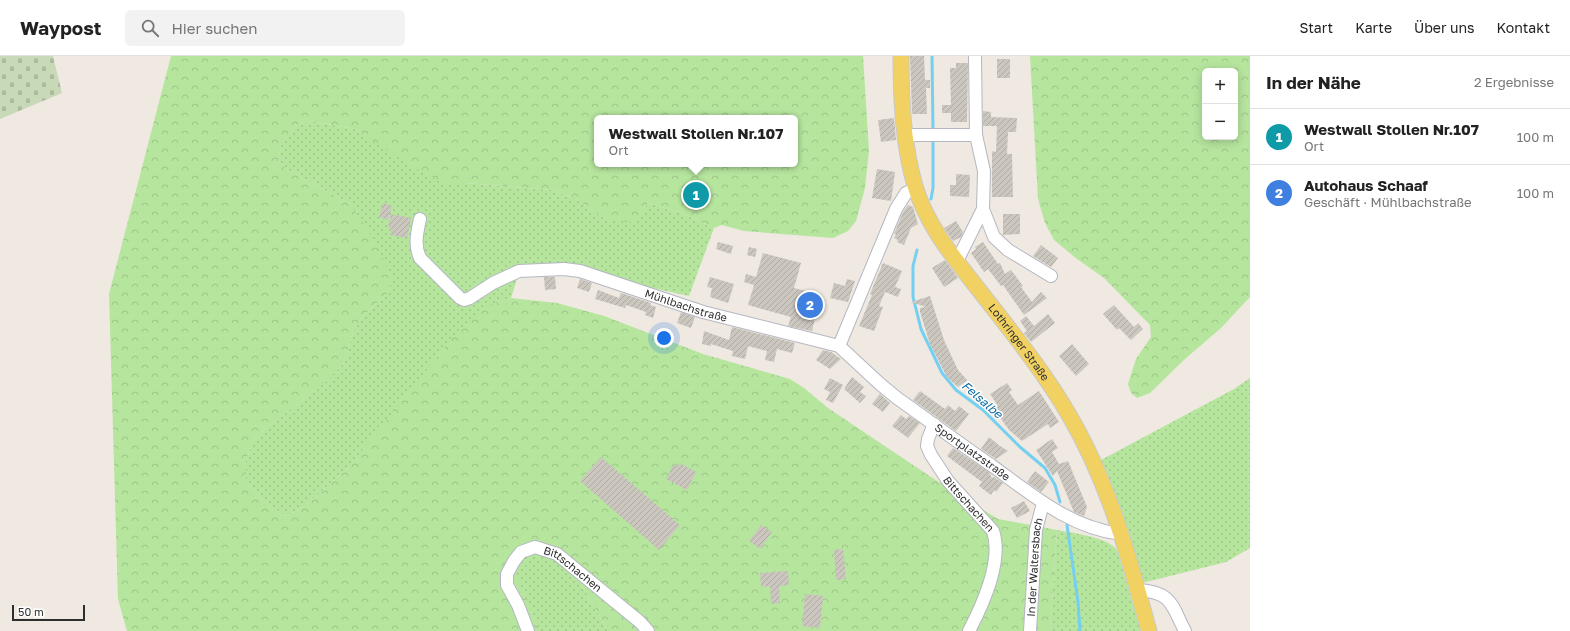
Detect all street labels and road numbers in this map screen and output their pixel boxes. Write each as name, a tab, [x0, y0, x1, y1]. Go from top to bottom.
street label: Mühlbachstraße	[643, 286, 729, 324]
street label: Lothringer Straße	[986, 301, 1052, 383]
street label: Sportplatzstraße	[933, 420, 1013, 483]
street label: Bittschachen	[941, 474, 997, 534]
street label: In der Waltersbach	[1024, 516, 1045, 617]
street label: Bittschachen	[542, 543, 605, 594]

